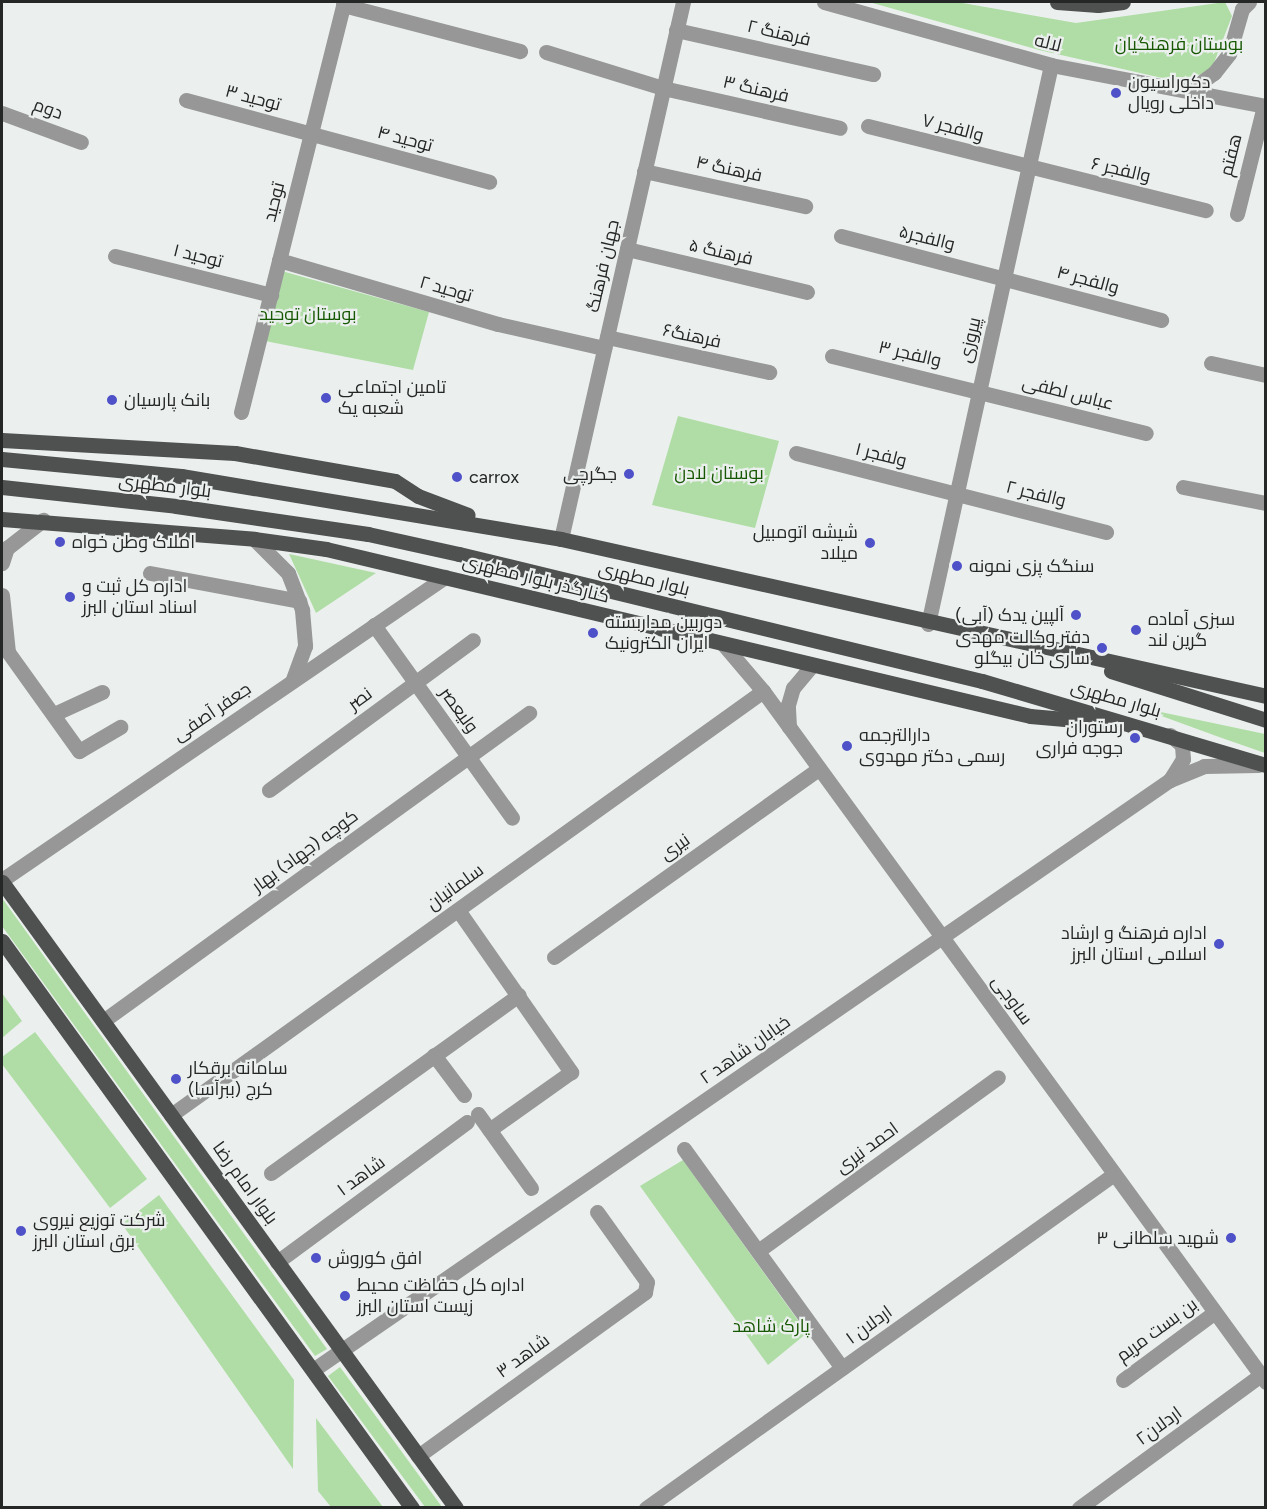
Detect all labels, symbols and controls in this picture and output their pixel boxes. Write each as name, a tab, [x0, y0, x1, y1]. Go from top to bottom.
street label: فرهنگ ۲	[745, 15, 813, 51]
street label: لاله	[1032, 29, 1064, 57]
park label: بوستان فرهنگیان	[1115, 33, 1243, 55]
street label: فرهنگ ۳	[721, 71, 791, 107]
place label: دکوراسیون داخلی رویال	[1128, 72, 1214, 115]
street label: توحید ۳	[223, 80, 283, 116]
marker: دکوراسیون داخلی رویال	[1109, 86, 1123, 100]
street label: دوم	[30, 94, 66, 124]
street label: والفجر ۷	[920, 109, 986, 147]
street label: توحید ۴	[375, 121, 435, 157]
street label: هفتم	[1215, 132, 1247, 178]
street label: فرهنگ ۴	[694, 151, 764, 187]
street label: والفجر ۶	[1089, 153, 1153, 187]
street label: توحید	[259, 180, 289, 224]
street label: جهان فرهنگ	[582, 218, 624, 314]
street label: والفجر۵	[897, 221, 957, 255]
street label: فرهنگ ۵	[687, 234, 755, 270]
street label: توحید ۱	[171, 239, 225, 273]
street label: والفجر ۴	[1054, 261, 1122, 299]
street label: توحید ۲	[417, 271, 475, 307]
park label: بوستان توحید	[259, 303, 357, 325]
street label: پیروزی	[954, 315, 986, 365]
street label: فرهنگ۶	[661, 319, 723, 353]
street label: والفجر ۳	[876, 336, 944, 372]
street label: عباس لطفی	[1020, 371, 1116, 415]
place label: تامین اجتماعی شعبه یک	[338, 377, 446, 420]
place label: بانک پارسیان	[124, 389, 210, 411]
marker: تامین اجتماعی شعبه یک	[319, 391, 333, 405]
marker: بانک پارسیان	[105, 393, 119, 407]
street label: ولفجر ۱	[853, 438, 909, 472]
park label: بوستان لادن	[674, 462, 764, 484]
place label: جگرچی	[563, 463, 617, 485]
place label: carrox	[469, 466, 519, 488]
marker: جگرچی	[622, 467, 636, 481]
street label: بلوار مطهری	[117, 470, 213, 502]
marker: carrox	[450, 470, 464, 484]
street label: والفجر ۲	[1004, 476, 1068, 512]
place label: شیشه اتومبیل میلاد	[753, 522, 858, 564]
place label: املاک وطن خواه	[72, 531, 195, 553]
marker: املاک وطن خواه	[53, 535, 67, 549]
marker: شیشه اتومبیل میلاد	[863, 536, 877, 550]
street label: کنارگذر بلوار مطهری	[460, 550, 612, 608]
place label: سنگک پزی نمونه	[969, 555, 1094, 577]
street label: بلوار مطهری	[596, 557, 692, 601]
marker: سنگک پزی نمونه	[950, 559, 964, 573]
place label: اداره کل ثبت و اسناد استان البرز	[82, 576, 197, 618]
marker: اداره کل ثبت و اسناد استان البرز	[63, 590, 77, 604]
place label: آلپین یدک (آبی)	[955, 604, 1064, 626]
marker: آلپین یدک (آبی)	[1069, 608, 1083, 622]
place label: سبزی آماده گرین لند	[1148, 609, 1235, 652]
place label: دوربین مداربسته ایران الکترونیک	[605, 612, 722, 654]
marker: سبزی آماده گرین لند	[1129, 623, 1143, 637]
marker: دوربین مداربسته ایران الکترونیک	[586, 626, 600, 640]
place label: دفتر وکالت مهدی ساری خان بیگلو	[956, 627, 1090, 670]
marker: دفتر وکالت مهدی ساری خان بیگلو	[1095, 641, 1109, 655]
street label: بلوار مطهری	[1068, 676, 1164, 722]
street label: جعفر آصفی	[169, 678, 255, 746]
street label: نصر	[344, 683, 376, 715]
street label: ولیعصر	[435, 683, 483, 737]
place label: رستوران جوجه فراری	[1036, 717, 1123, 760]
place label: دارالترجمه رسمی دکتر مهدوی	[859, 725, 1005, 768]
marker: رستوران جوجه فراری	[1128, 731, 1142, 745]
marker: دارالترجمه رسمی دکتر مهدوی	[840, 739, 854, 753]
street label: کوچه (جهاد) بهار	[248, 805, 362, 897]
street label: نیری	[656, 829, 694, 865]
street label: سلمانیان	[422, 859, 488, 915]
place label: اداره فرهنگ و ارشاد اسلامی استان البرز	[1061, 923, 1207, 966]
marker: اداره فرهنگ و ارشاد اسلامی استان البرز	[1212, 937, 1226, 951]
street label: ساوجی	[987, 971, 1037, 1029]
street label: خیابان شاهد ۲	[696, 1011, 794, 1089]
place label: سامانه برقکار کرج (ببرآسا)	[188, 1058, 288, 1100]
marker: سامانه برقکار کرج (ببرآسا)	[169, 1072, 183, 1086]
street label: احمد نیری	[831, 1118, 903, 1178]
street label: بلوار امام رضا	[208, 1137, 282, 1229]
street label: شاهد ۱	[333, 1151, 389, 1201]
place label: شرکت توزیع نیروی برق استان البرز	[33, 1210, 165, 1252]
marker: شرکت توزیع نیروی برق استان البرز	[14, 1224, 28, 1238]
place label: شهید سلطانی ۳	[1096, 1227, 1219, 1249]
marker: شهید سلطانی ۳	[1224, 1231, 1238, 1245]
place label: افق کوروش	[328, 1247, 422, 1269]
marker: افق کوروش	[309, 1251, 323, 1265]
place label: اداره کل حفاظت محیط زیست استان البرز	[357, 1275, 525, 1318]
marker: اداره کل حفاظت محیط زیست استان البرز	[338, 1289, 352, 1303]
street label: بن بست مریم	[1112, 1293, 1202, 1367]
street label: اردلان ۱	[842, 1301, 896, 1349]
park label: پارک شاهد	[732, 1315, 810, 1337]
street label: شاهد ۳	[492, 1329, 554, 1383]
street label: اردلان۲	[1132, 1402, 1186, 1450]

